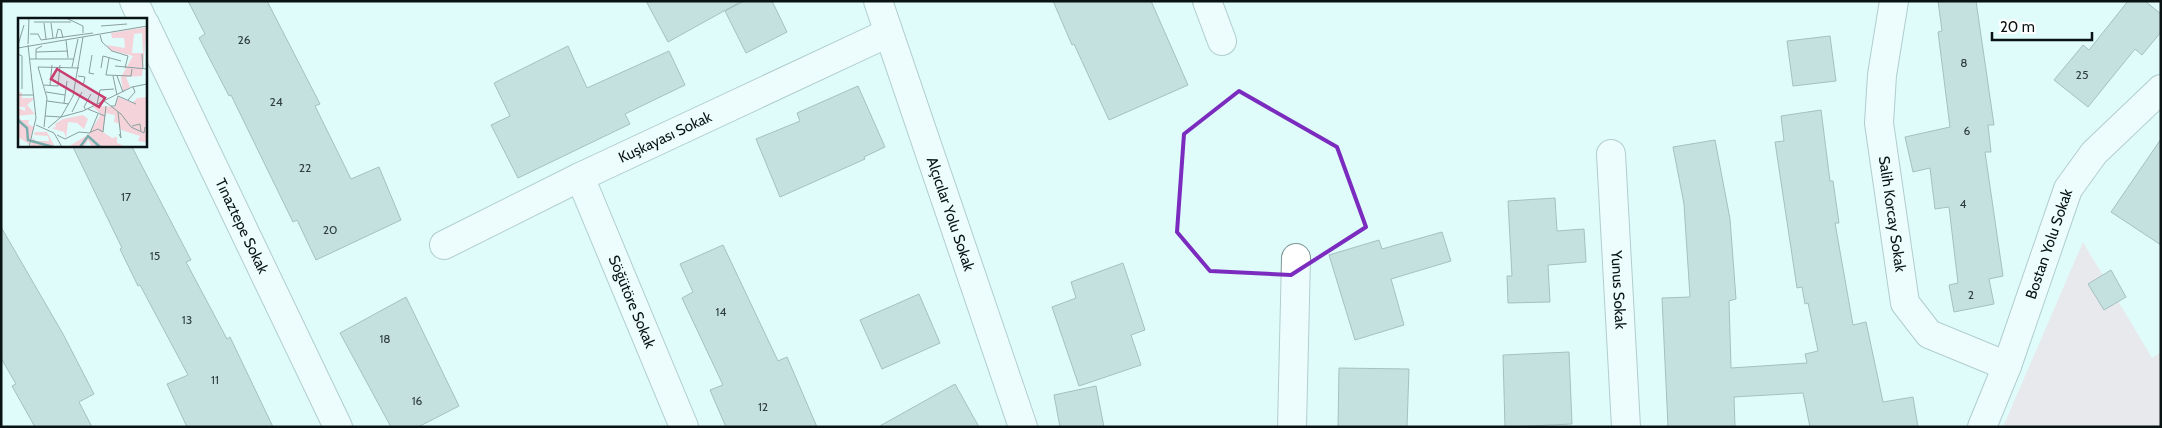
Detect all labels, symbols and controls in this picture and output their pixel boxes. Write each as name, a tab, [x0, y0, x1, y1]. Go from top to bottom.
scale bar	[1992, 10, 2092, 42]
inset map	[18, 18, 146, 146]
text: 20 m	[2000, 18, 2035, 36]
house number: 26	[237, 32, 251, 47]
house number: 8	[1960, 55, 1968, 70]
house number: 25	[2076, 67, 2088, 82]
house number: 24	[269, 94, 283, 109]
street label: Kuşkayası Sokak	[616, 108, 715, 167]
house number: 6	[1964, 123, 1971, 138]
street label: Alçıcılar Yolu Sokak	[923, 155, 978, 274]
street label: Salih Korcay Sokak	[1875, 155, 1909, 274]
house number: 22	[299, 160, 311, 175]
street label: Tınaztepe Sokak	[211, 175, 272, 277]
street label: Bostan Yolu Sokak	[2022, 186, 2076, 301]
house number: 17	[121, 189, 131, 204]
house number: 4	[1960, 196, 1967, 211]
house number: 20	[323, 222, 337, 237]
house number: 15	[150, 248, 160, 263]
street label: Yunus Sokak	[1607, 249, 1630, 330]
street label: Söğütöre Sokak	[605, 253, 659, 351]
house number: 2	[1968, 287, 1974, 302]
house number: 14	[716, 304, 726, 319]
house number: 13	[182, 312, 192, 327]
house number: 18	[379, 331, 391, 346]
house number: 11	[211, 372, 219, 387]
house number: 16	[412, 393, 423, 408]
house number: 12	[758, 399, 768, 414]

